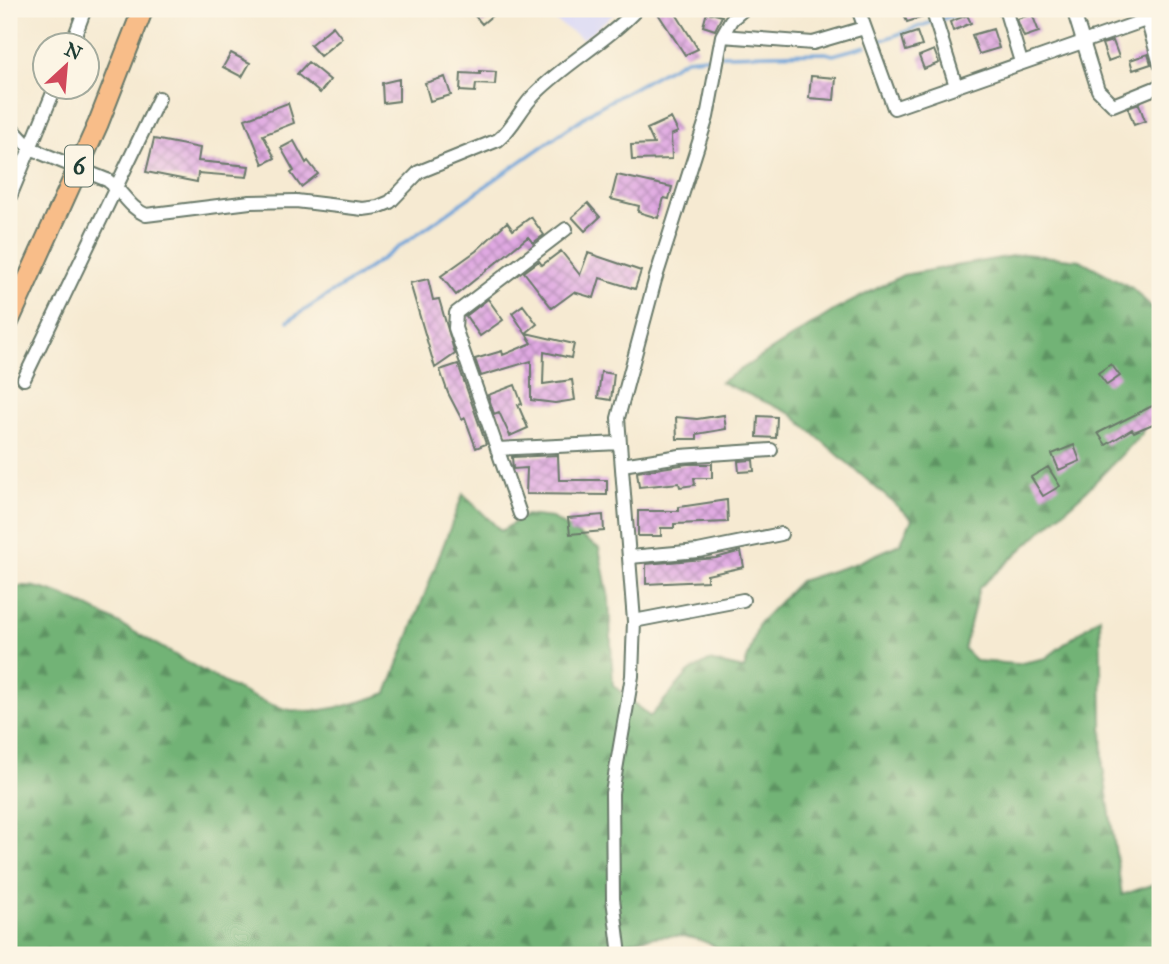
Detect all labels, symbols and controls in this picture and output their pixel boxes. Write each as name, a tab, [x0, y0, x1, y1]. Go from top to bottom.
north arrow	[32, 32, 102, 102]
text: N	[61, 37, 86, 65]
road number: 6	[65, 146, 93, 186]

